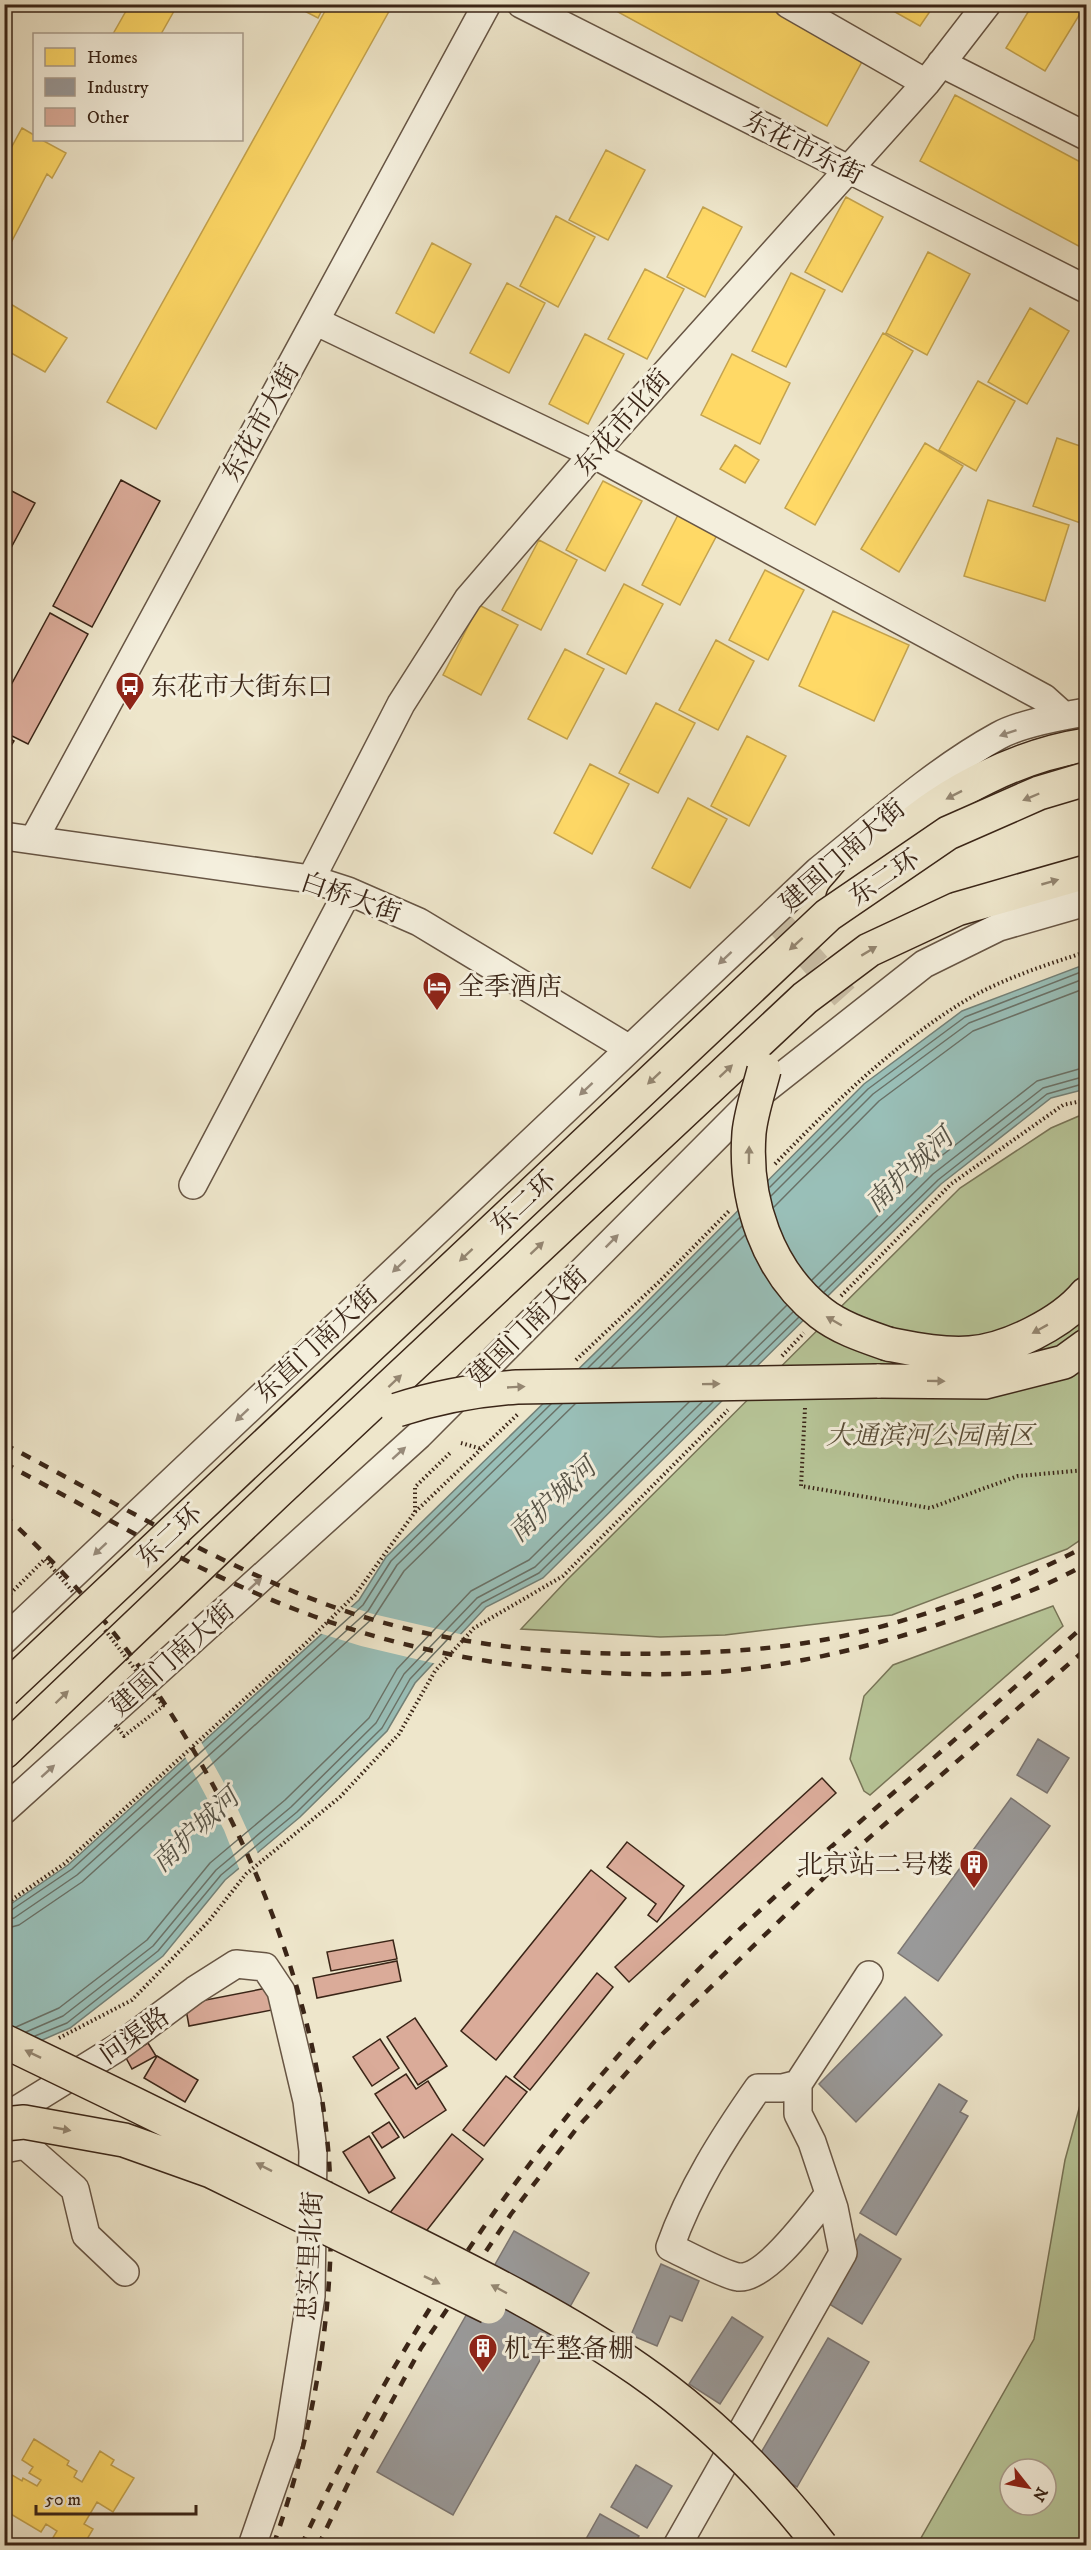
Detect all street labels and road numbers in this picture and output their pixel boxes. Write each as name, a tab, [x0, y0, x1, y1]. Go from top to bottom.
street label: 东花市东街	[738, 104, 869, 193]
street label: 东花市大街	[215, 358, 307, 488]
street label: 东花市北街	[568, 363, 678, 483]
street label: 建国门南大街	[773, 793, 913, 920]
street label: 东二环	[843, 843, 926, 914]
street label: 白桥大街	[296, 866, 405, 931]
street label: 东二环	[484, 1164, 564, 1242]
street label: 建国门南大街	[461, 1260, 595, 1394]
street label: 东直门南大街	[249, 1280, 385, 1410]
street label: 东二环	[130, 1497, 210, 1575]
street label: 建国门南大街	[104, 1595, 242, 1724]
street label: 问渠路	[93, 2000, 176, 2072]
street label: 忠实里北街	[291, 2190, 330, 2322]

